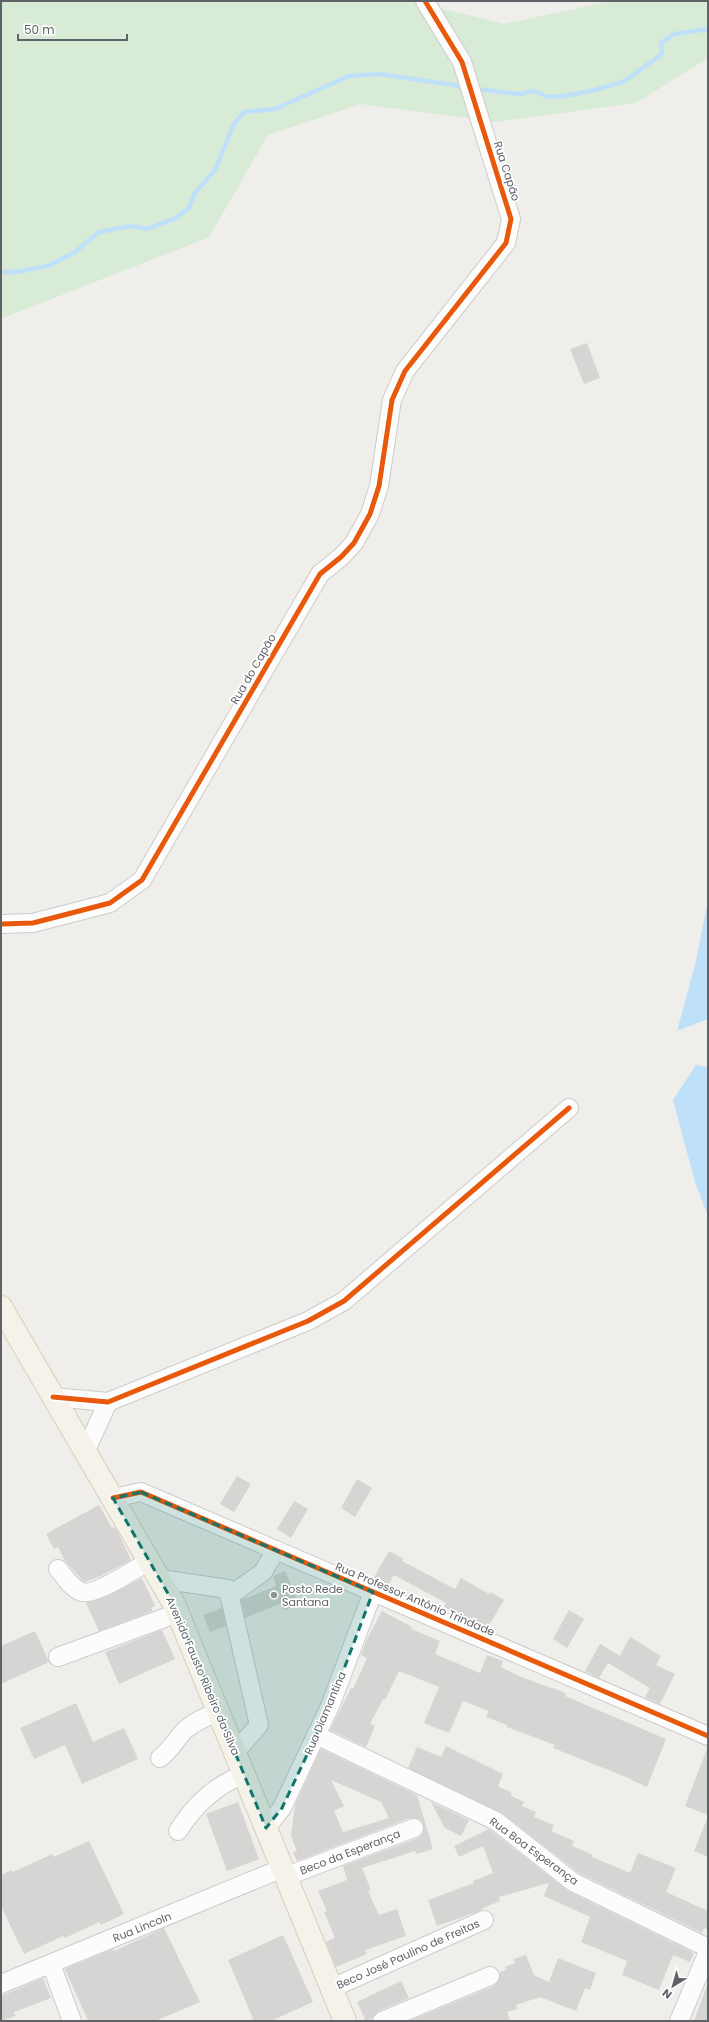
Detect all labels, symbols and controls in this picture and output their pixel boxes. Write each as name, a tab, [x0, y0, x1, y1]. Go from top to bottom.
scale bar	[18, 16, 127, 42]
text: 50 m	[24, 21, 55, 38]
street label: Rua Capão	[490, 139, 524, 203]
street label: Rua do Capão	[226, 631, 280, 707]
street label: Rua Professor Antônio Trindade	[333, 1558, 497, 1640]
place label: Posto Rede Santana	[282, 1581, 343, 1610]
marker: Posto Rede Santana	[269, 1590, 279, 1600]
street label: Avenida Fausto Ribeiro da Silva	[162, 1594, 244, 1758]
street label: Rua Diamantina	[300, 1669, 350, 1757]
street label: Rua Boa Esperança	[486, 1813, 582, 1889]
street label: Beco da Esperança	[297, 1825, 403, 1879]
street label: Rua Lincoln	[110, 1908, 174, 1946]
street label: Beco José Paulino de Freitas	[334, 1915, 482, 1993]
north arrow	[653, 1966, 693, 2006]
text: N	[659, 1985, 675, 2003]

